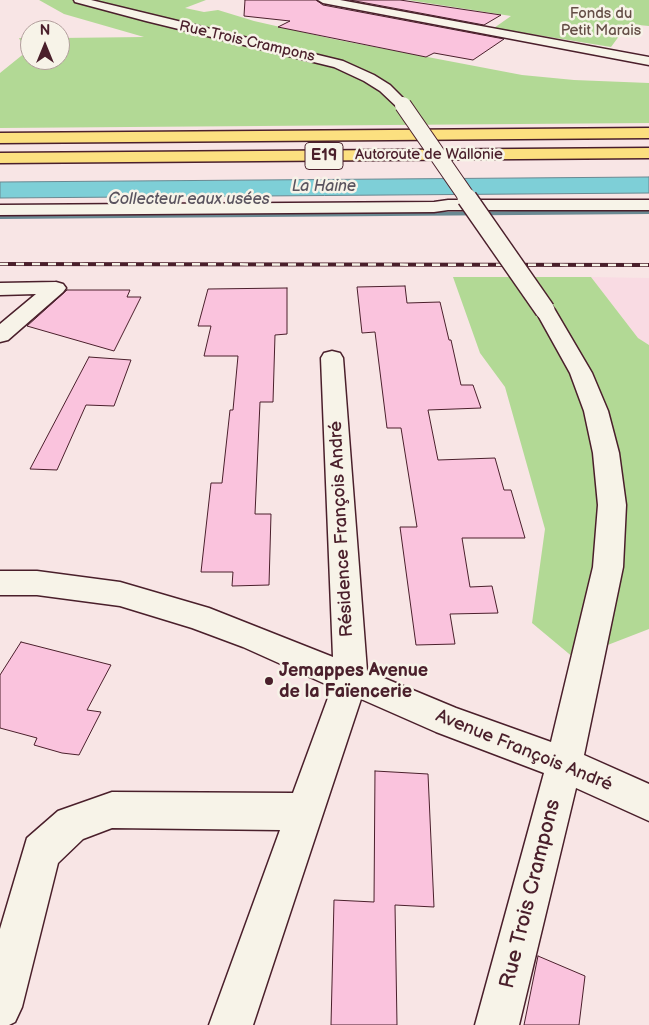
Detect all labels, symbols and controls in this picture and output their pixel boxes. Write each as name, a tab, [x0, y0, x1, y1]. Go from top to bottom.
park label: Fonds du Petit Marais	[561, 5, 641, 40]
street label: Rue Trois Crampons	[177, 18, 317, 66]
north arrow	[20, 20, 70, 70]
text: N	[40, 22, 50, 39]
road number: E19	[305, 142, 343, 170]
street label: Autoroute de Wallonie	[355, 146, 503, 164]
water label: La Haine	[292, 177, 356, 197]
water label: Collecteur eaux usées	[108, 190, 270, 210]
street label: Résidence François André	[326, 420, 358, 638]
place label: Jemappes Avenue de la Faïencerie	[279, 660, 428, 702]
marker: Jemappes Avenue de la Faïencerie	[263, 675, 275, 687]
street label: Avenue François André	[432, 706, 616, 796]
street label: Rue Trois Crampons	[495, 797, 567, 991]

